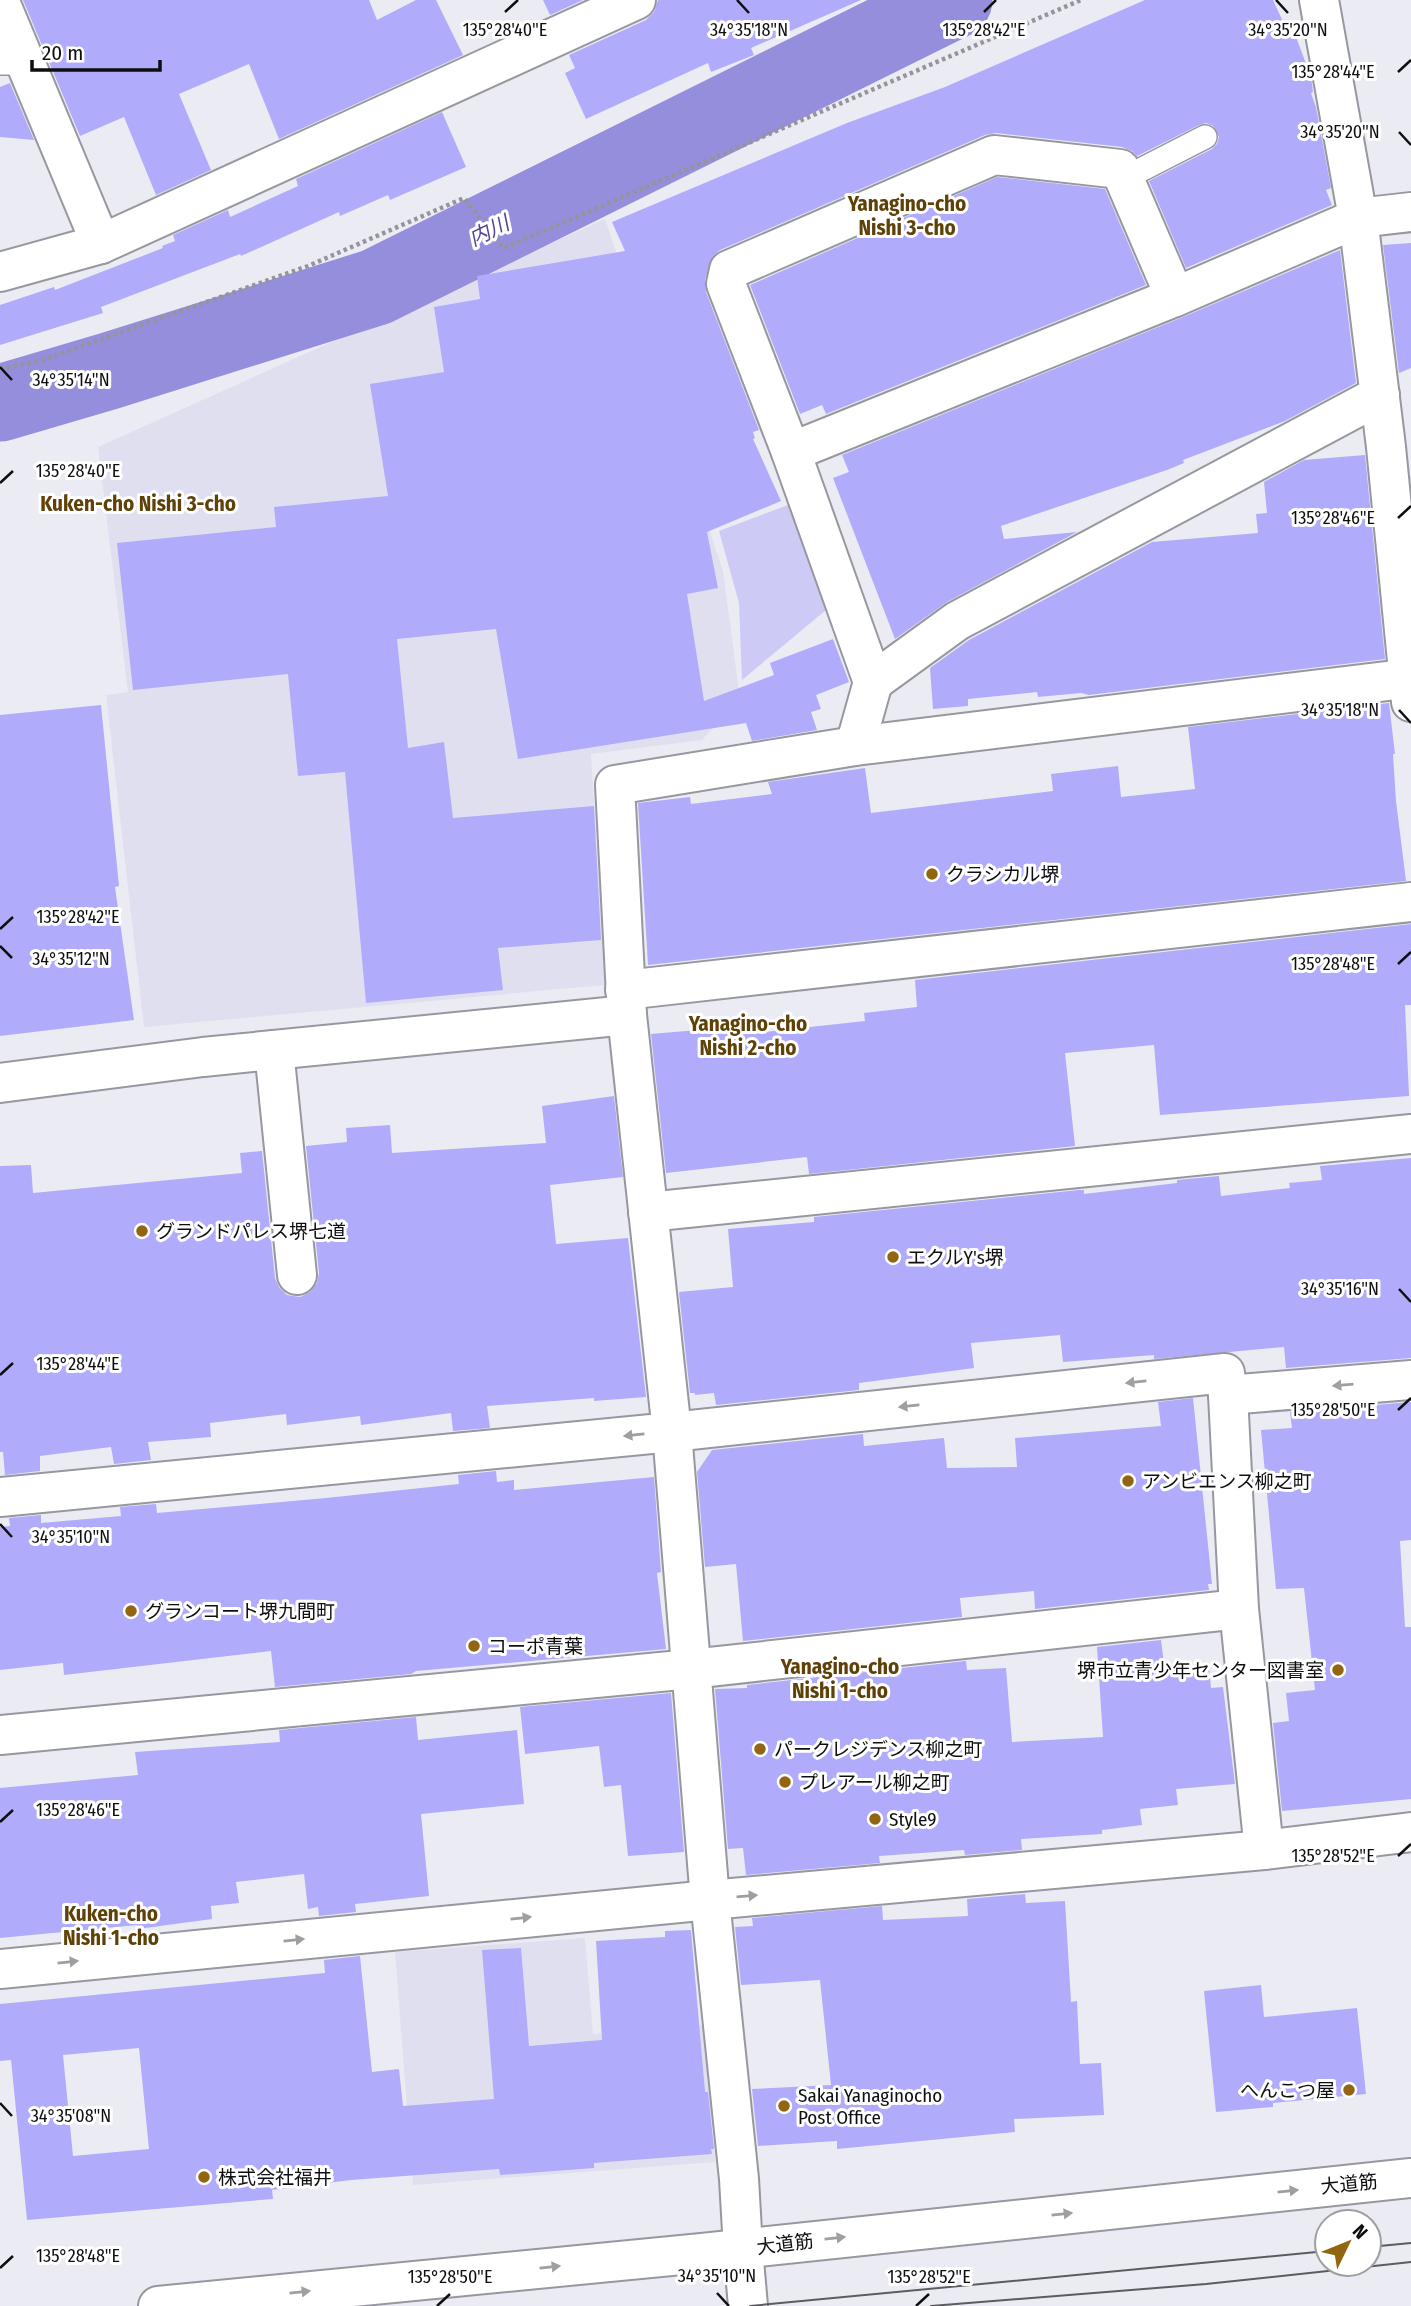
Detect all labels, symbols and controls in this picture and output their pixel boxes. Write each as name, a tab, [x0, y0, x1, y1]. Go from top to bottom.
text: 135°28'40"E	[463, 19, 547, 41]
text: 34°35'18"N	[710, 19, 788, 41]
text: 135°28'42"E	[943, 19, 1025, 41]
text: 34°35'20"N	[1248, 19, 1328, 41]
scale bar	[32, 28, 159, 72]
text: 20 m	[42, 40, 83, 66]
text: 135°28'44"E	[1291, 61, 1375, 83]
text: 34°35'20"N	[1300, 121, 1380, 143]
district label: Yanagino-cho Nishi 3-cho	[847, 191, 966, 241]
water label: 内川	[464, 209, 515, 252]
text: 34°35'14"N	[32, 369, 110, 391]
text: 135°28'40"E	[36, 460, 120, 482]
district label: Kuken-cho Nishi 3-cho	[40, 491, 236, 517]
text: 135°28'46"E	[1291, 507, 1375, 529]
text: 34°35'18"N	[1301, 699, 1379, 721]
place label: クラシカル堺	[946, 863, 1060, 886]
marker: クラシカル堺	[924, 866, 940, 882]
text: 135°28'42"E	[37, 906, 119, 928]
text: 34°35'12"N	[32, 948, 110, 970]
text: 135°28'48"E	[1291, 953, 1375, 975]
district label: Yanagino-cho Nishi 2-cho	[688, 1011, 807, 1061]
place label: グランドパレス堺七道	[156, 1220, 346, 1243]
marker: グランドパレス堺七道	[134, 1223, 150, 1239]
place label: エクルY's堺	[907, 1246, 1004, 1269]
marker: エクルY's堺	[885, 1249, 901, 1265]
text: 34°35'16"N	[1301, 1278, 1379, 1300]
text: 135°28'44"E	[36, 1353, 120, 1375]
one-way arrow	[1125, 1377, 1147, 1388]
one-way arrow	[1332, 1380, 1354, 1391]
text: 135°28'50"E	[1291, 1399, 1375, 1421]
one-way arrow	[898, 1401, 920, 1412]
one-way arrow	[623, 1430, 645, 1441]
place label: アンビエンス柳之町	[1142, 1470, 1312, 1493]
marker: アンビエンス柳之町	[1120, 1473, 1136, 1489]
text: 34°35'10"N	[32, 1526, 110, 1548]
place label: グランコート堺九間町	[145, 1600, 335, 1623]
marker: グランコート堺九間町	[123, 1603, 139, 1619]
place label: コーポ青葉	[488, 1635, 583, 1658]
marker: コーポ青葉	[466, 1638, 482, 1654]
district label: Yanagino-cho Nishi 1-cho	[780, 1654, 899, 1704]
place label: 堺市立青少年センター図書室	[1077, 1659, 1324, 1682]
marker: 堺市立青少年センター図書室	[1330, 1662, 1346, 1678]
place label: パークレジデンス柳之町	[774, 1738, 983, 1761]
marker: パークレジデンス柳之町	[752, 1741, 768, 1757]
place label: プレアール柳之町	[799, 1771, 950, 1794]
marker: プレアール柳之町	[777, 1774, 793, 1790]
text: 135°28'46"E	[36, 1799, 120, 1821]
place label: Style9	[889, 1808, 936, 1831]
marker: Style9	[867, 1811, 883, 1827]
text: 135°28'52"E	[1291, 1845, 1375, 1867]
one-way arrow	[736, 1890, 758, 1901]
district label: Kuken-cho Nishi 1-cho	[63, 1901, 159, 1951]
one-way arrow	[510, 1912, 532, 1923]
one-way arrow	[284, 1934, 306, 1945]
one-way arrow	[57, 1956, 79, 1967]
place label: へんこつ屋	[1240, 2079, 1335, 2102]
marker: へんこつ屋	[1341, 2082, 1357, 2098]
place label: Sakai Yanaginocho Post Office	[798, 2084, 942, 2129]
marker: Sakai Yanaginocho Post Office	[776, 2098, 792, 2114]
text: 34°35'08"N	[31, 2105, 111, 2127]
place label: 株式会社福井	[218, 2166, 332, 2189]
marker: 株式会社福井	[196, 2169, 212, 2185]
street label: 大道筋	[1319, 2170, 1379, 2198]
one-way arrow	[1277, 2185, 1299, 2196]
north arrow	[1313, 2208, 1383, 2278]
one-way arrow	[1051, 2209, 1073, 2220]
text: N	[1348, 2220, 1372, 2244]
street label: 大道筋	[755, 2229, 815, 2259]
one-way arrow	[825, 2232, 847, 2243]
text: 135°28'48"E	[36, 2245, 120, 2267]
one-way arrow	[540, 2262, 562, 2273]
text: 34°35'10"N	[678, 2265, 756, 2287]
text: 135°28'50"E	[408, 2266, 492, 2288]
text: 135°28'52"E	[887, 2266, 971, 2288]
one-way arrow	[289, 2286, 311, 2297]

